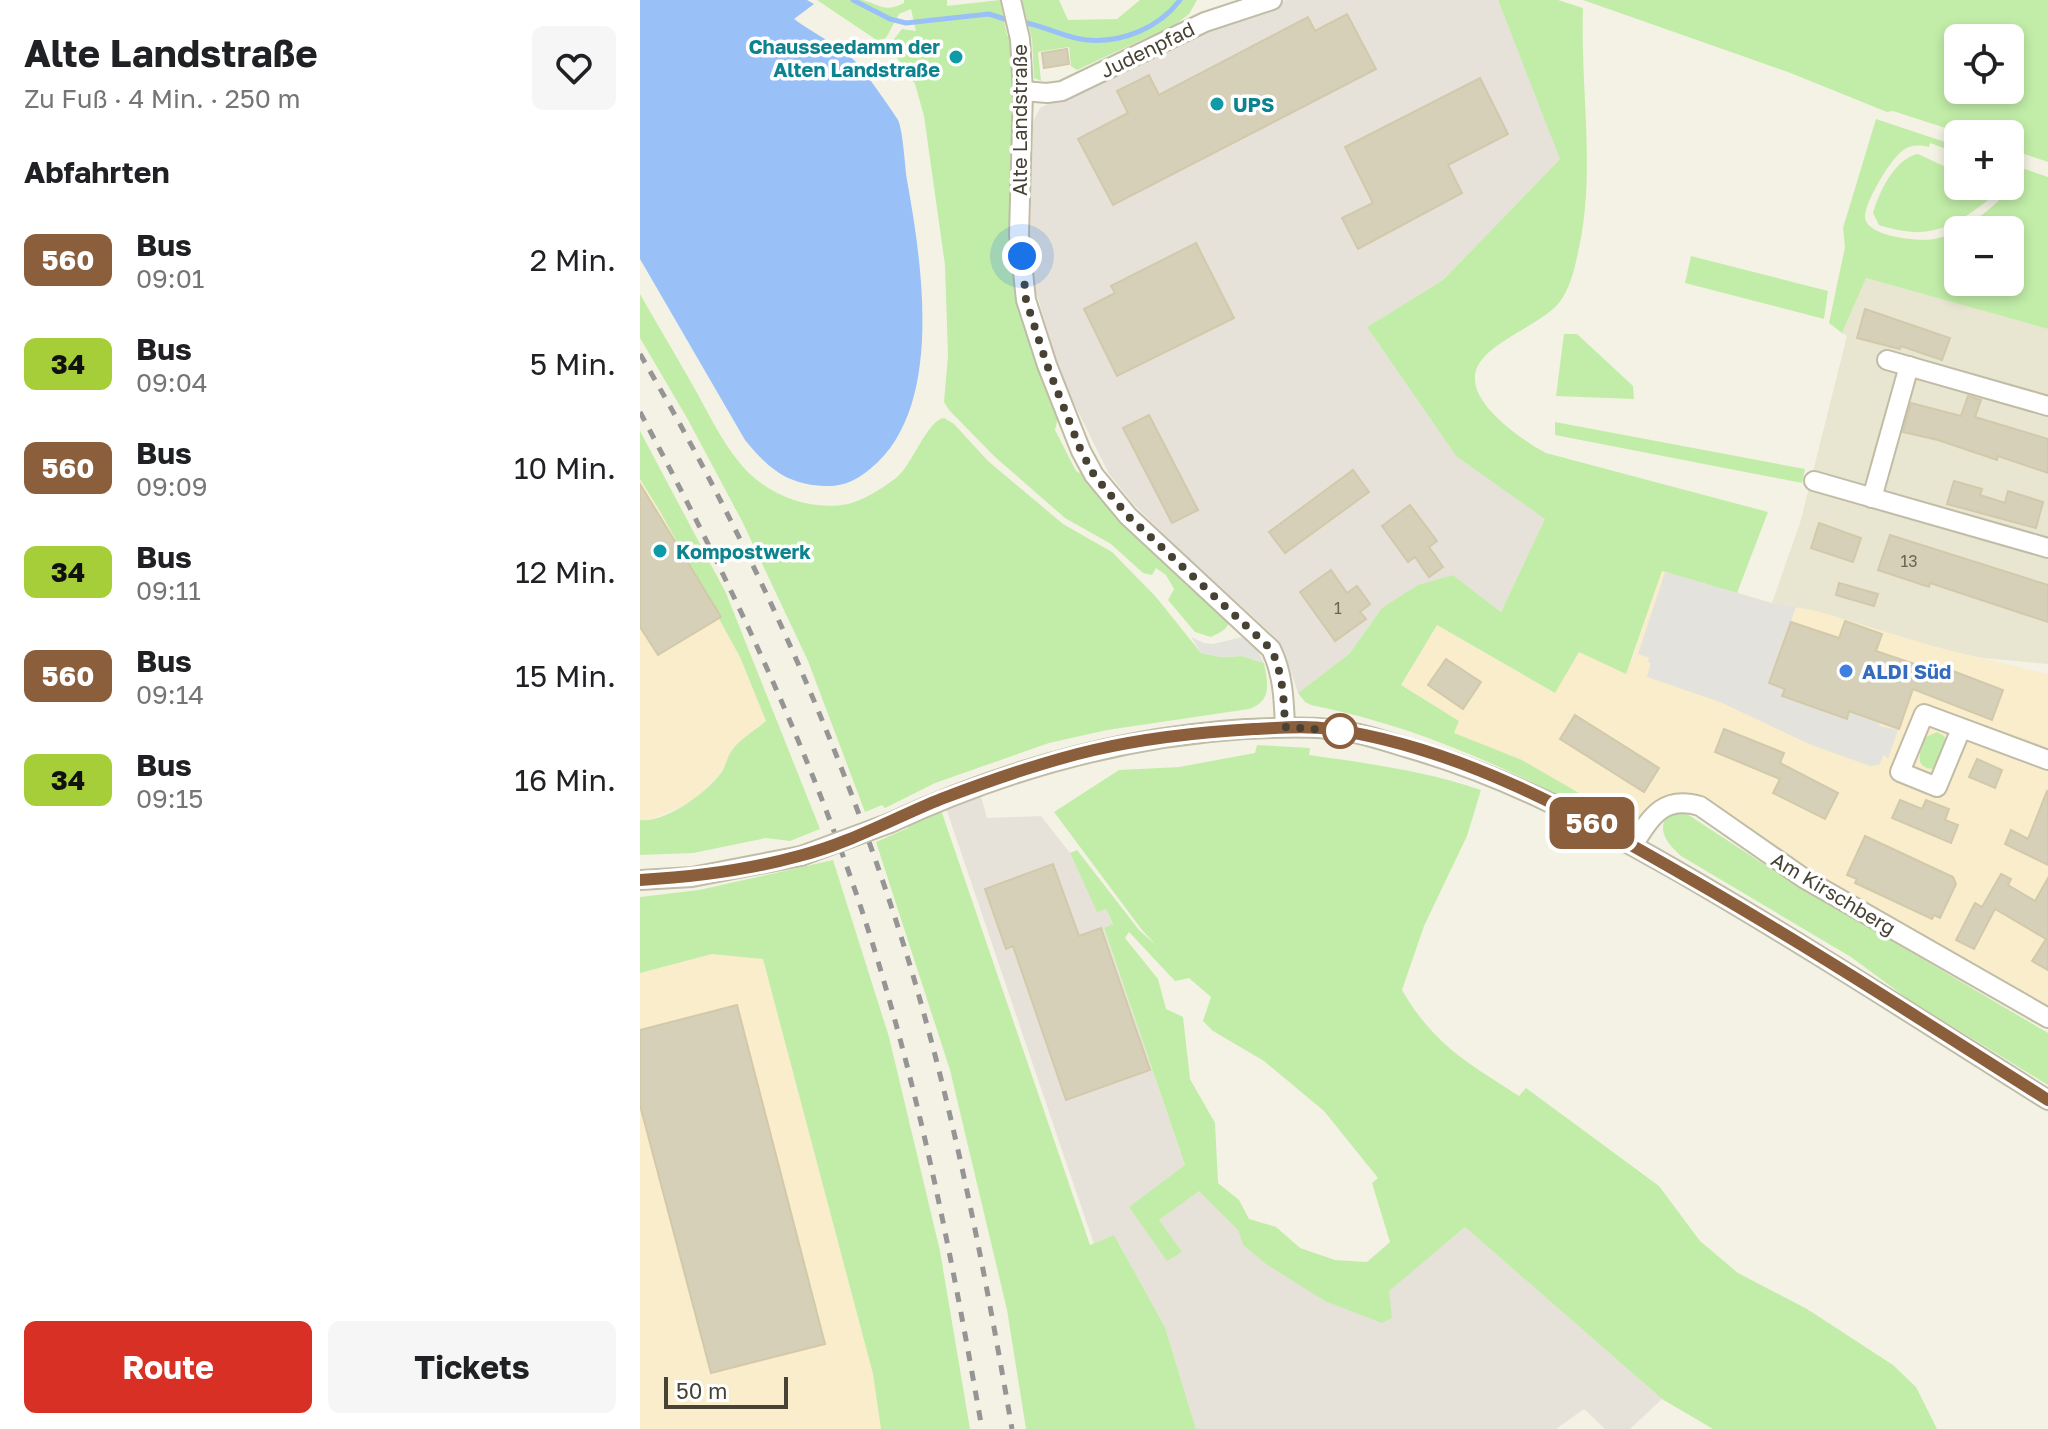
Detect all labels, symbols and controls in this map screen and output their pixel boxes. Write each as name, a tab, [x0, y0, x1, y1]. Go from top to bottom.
street label: Judenpfad	[1096, 16, 1198, 82]
map controls	[1944, 24, 2024, 296]
button: locate	[1944, 24, 2024, 104]
button: heart	[532, 26, 616, 110]
text: Alte Landstraße	[24, 30, 318, 75]
place label: Chausseedamm der Alten Landstraße	[748, 34, 940, 81]
street label: Alte Landstraße	[1007, 44, 1031, 196]
marker: Chausseedamm der Alten Landstraße	[947, 48, 965, 66]
text: Zu Fuß · 4 Min. · 250 m	[24, 83, 300, 114]
place label: UPS	[1233, 92, 1274, 116]
marker: UPS	[1208, 95, 1226, 113]
button: +	[1944, 120, 2024, 200]
text: Abfahrten	[24, 154, 170, 190]
button: −	[1944, 216, 2024, 296]
text: Bus	[136, 227, 192, 263]
your location	[1002, 236, 1042, 276]
text: 2 Min.	[530, 242, 616, 278]
text: 560	[41, 243, 95, 276]
text: 09:01	[136, 263, 204, 294]
text: Bus	[136, 331, 192, 367]
text: 5 Min.	[530, 346, 616, 382]
text: 34	[51, 347, 85, 380]
text: 09:04	[136, 367, 208, 398]
text: Bus	[136, 435, 192, 471]
text: 10 Min.	[514, 450, 616, 486]
text: 560	[41, 451, 95, 484]
text: 09:09	[136, 471, 208, 502]
text: Bus	[136, 539, 192, 575]
place label: Kompostwerk	[676, 539, 811, 563]
marker: Kompostwerk	[651, 542, 669, 560]
house number: 13	[1900, 551, 1918, 571]
text: 12 Min.	[515, 554, 616, 590]
text: 34	[51, 555, 85, 588]
text: 09:11	[136, 575, 201, 606]
house number: 1	[1334, 598, 1342, 618]
text: Bus	[136, 643, 192, 679]
text: 15 Min.	[515, 658, 616, 694]
text: 560	[41, 659, 95, 692]
place label: ALDI Süd	[1862, 659, 1951, 683]
marker: ALDI Süd	[1837, 662, 1855, 680]
text: 09:14	[136, 679, 204, 710]
unlabelled marker	[1323, 714, 1357, 748]
text: Bus	[136, 747, 192, 783]
text: 16 Min.	[515, 762, 616, 798]
text: 34	[51, 763, 85, 796]
text: 09:15	[136, 783, 203, 814]
line badge: 560	[1546, 797, 1638, 849]
text: 560	[1565, 806, 1619, 839]
street label: Am Kirschberg	[1768, 846, 1900, 940]
button: Route	[24, 1321, 312, 1413]
button: Tickets	[328, 1321, 616, 1413]
scale bar	[664, 1373, 788, 1409]
text: 50 m	[676, 1377, 727, 1404]

